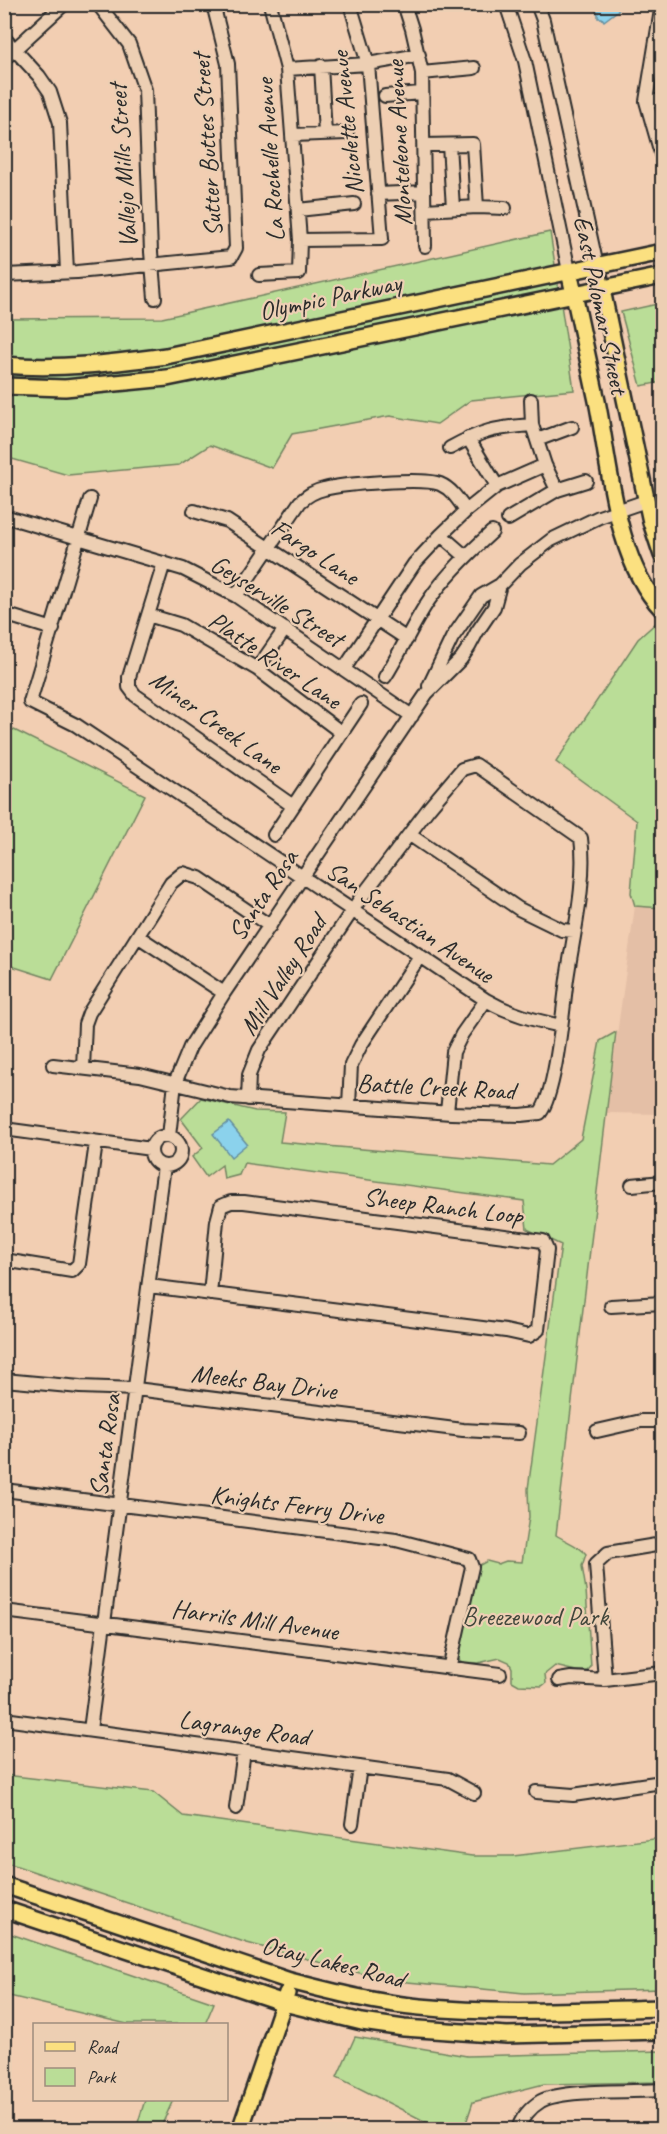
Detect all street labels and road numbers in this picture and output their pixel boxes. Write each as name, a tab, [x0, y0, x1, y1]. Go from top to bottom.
street label: Nicolette Avenue	[323, 47, 371, 196]
street label: Sutter Buttes Street	[184, 49, 230, 238]
street label: Monteleone Avenue	[378, 58, 420, 226]
street label: La Rochelle Avenue	[248, 75, 292, 243]
street label: Vallejo Mills Street	[101, 79, 145, 249]
street label: East Palomar Street	[566, 213, 636, 399]
street label: Olympic Parkway	[256, 265, 406, 328]
street label: Fargo Lane	[265, 511, 367, 594]
street label: Geyserville Street	[205, 547, 352, 657]
street label: Platte River Lane	[202, 603, 349, 717]
street label: Miner Creek Lane	[143, 663, 290, 782]
street label: Santa Rosa	[220, 842, 306, 947]
street label: San Sebastian Avenue	[320, 854, 501, 991]
street label: Mill Valley Road	[232, 905, 336, 1041]
street label: Battle Creek Road	[356, 1066, 520, 1108]
street label: Sheep Ranch Loop	[362, 1180, 527, 1232]
street label: Meeks Bay Drive	[190, 1357, 340, 1407]
street label: Santa Rosa	[81, 1390, 129, 1498]
street label: Knights Ferry Drive	[209, 1478, 387, 1532]
street label: Harrils Mill Avenue	[170, 1592, 342, 1648]
street label: Lagrange Road	[177, 1703, 315, 1754]
street label: Otay Lakes Road	[258, 1928, 411, 1997]

